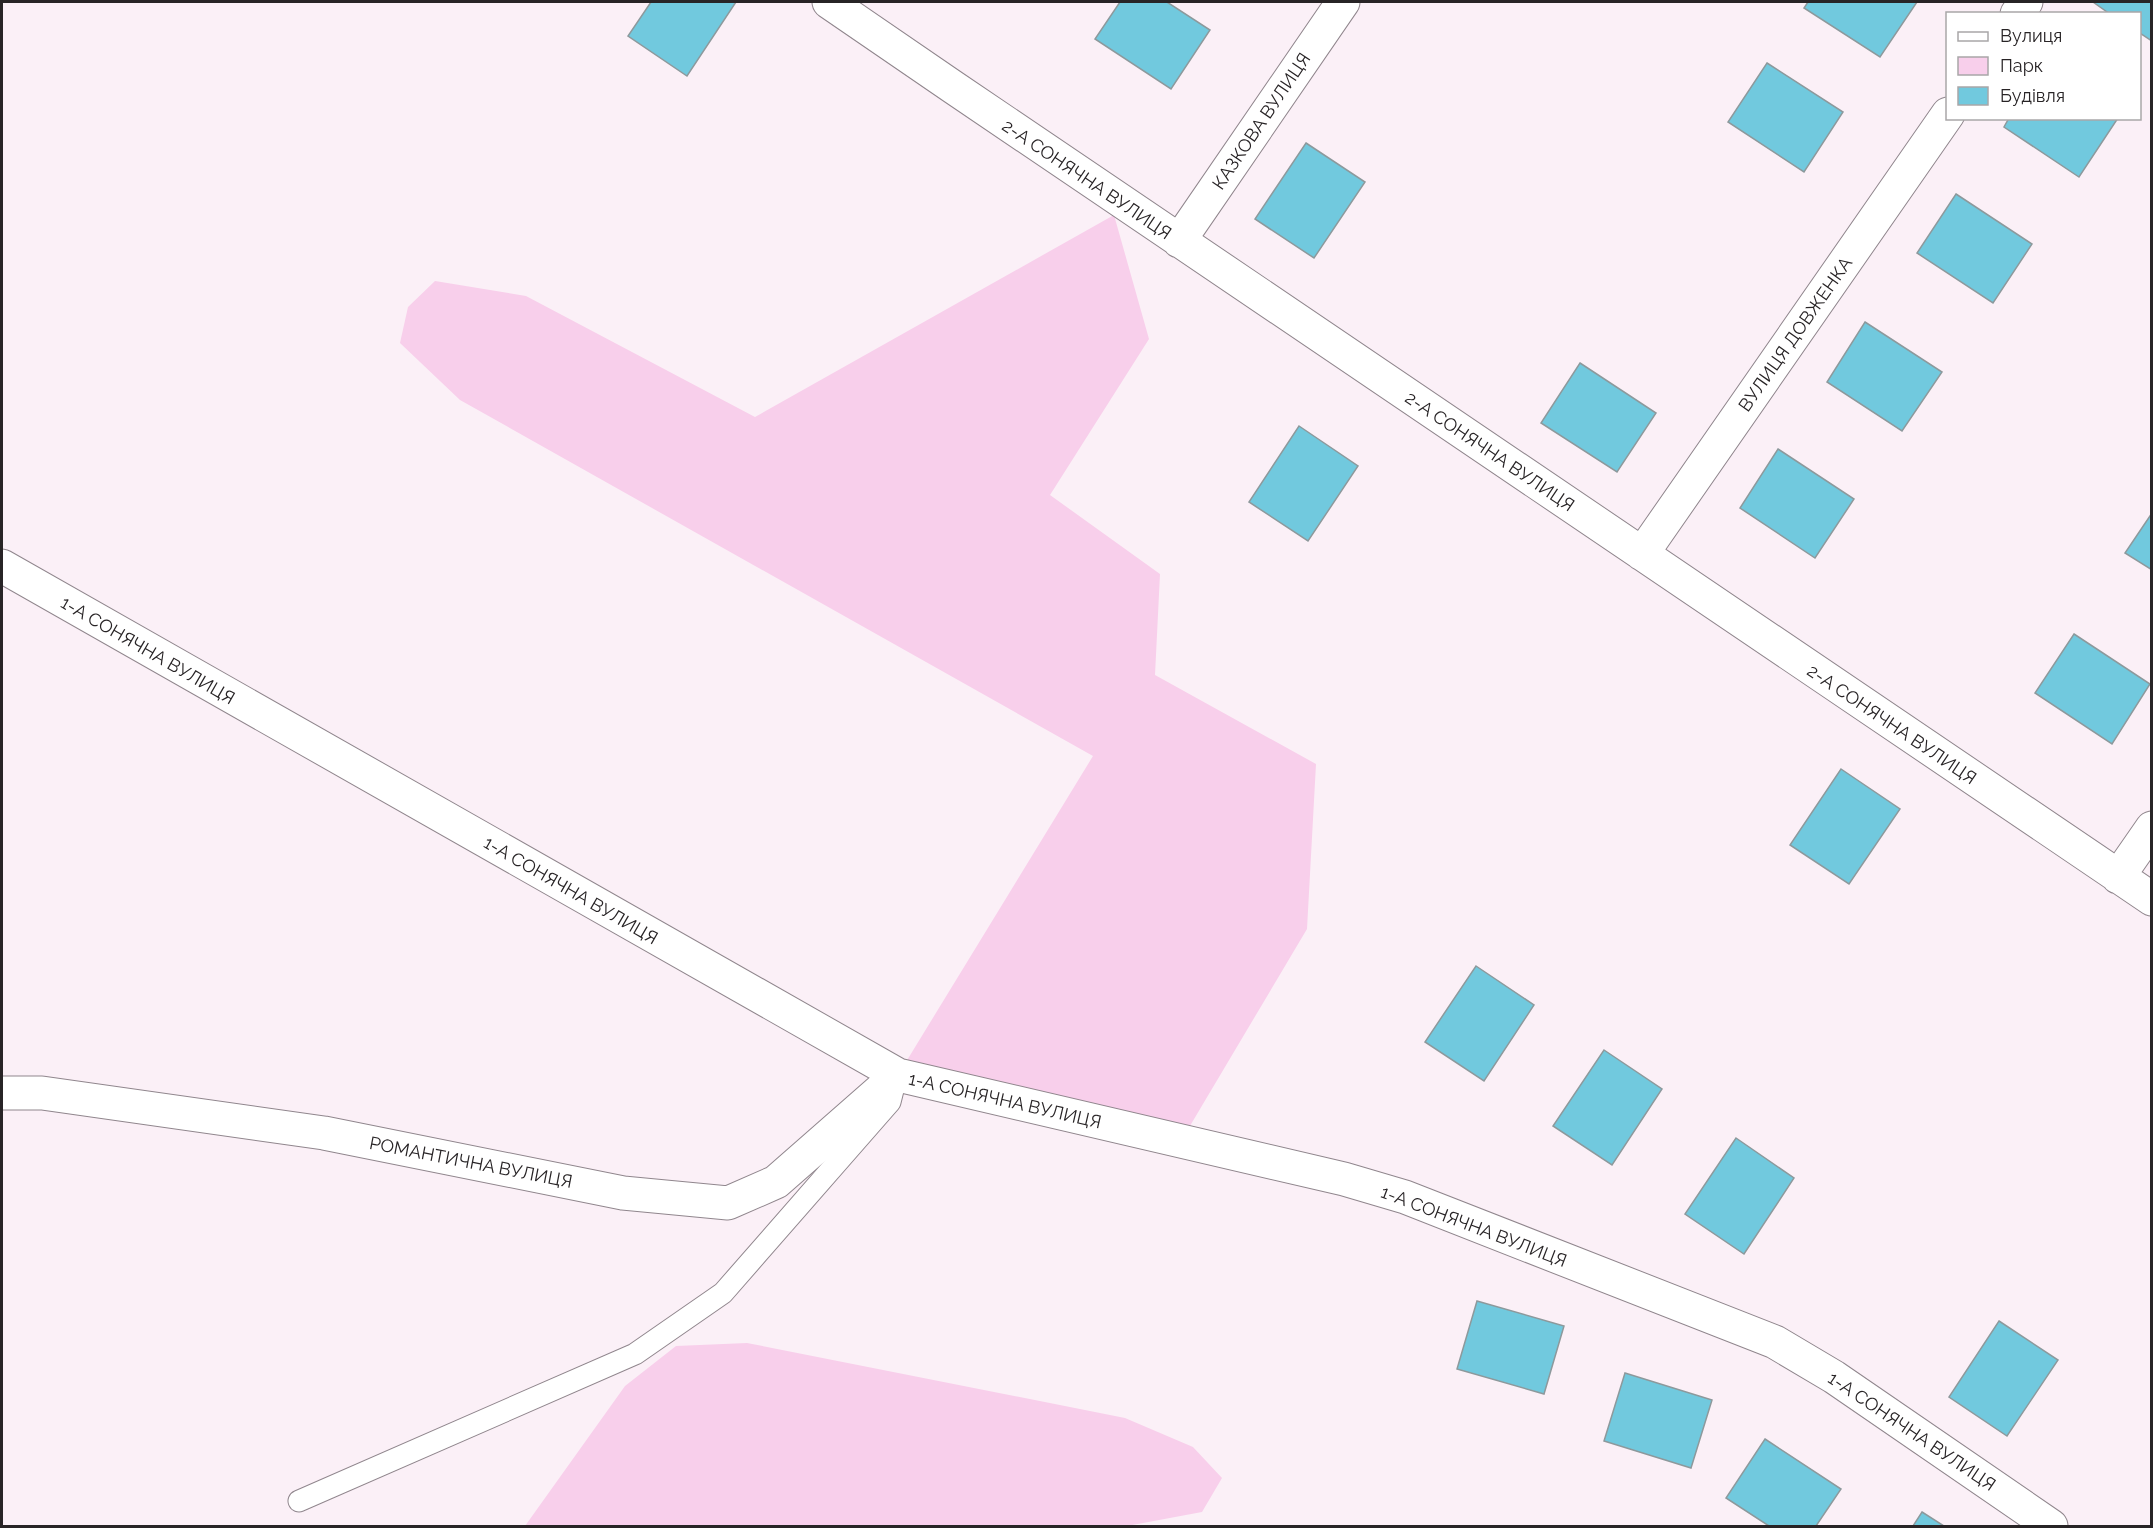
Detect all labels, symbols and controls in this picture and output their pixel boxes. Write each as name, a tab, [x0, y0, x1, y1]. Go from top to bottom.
legend	[1946, 12, 2141, 120]
text: Вулиця	[2000, 25, 2062, 46]
street label: КАЗКОВА ВУЛИЦЯ	[1208, 49, 1314, 193]
text: Парк	[2000, 55, 2043, 76]
text: Будівля	[2000, 85, 2065, 106]
street label: 2-А СОНЯЧНА ВУЛИЦЯ	[999, 115, 1175, 243]
street label: ВУЛИЦЯ ДОВЖЕНКА	[1734, 253, 1856, 415]
street label: 2-А СОНЯЧНА ВУЛИЦЯ	[1402, 387, 1578, 515]
street label: 1-А СОНЯЧНА ВУЛИЦЯ	[57, 592, 239, 708]
street label: 2-А СОНЯЧНА ВУЛИЦЯ	[1804, 660, 1980, 788]
street label: 1-А СОНЯЧНА ВУЛИЦЯ	[480, 832, 662, 948]
street label: 1-А СОНЯЧНА ВУЛИЦЯ	[907, 1068, 1103, 1132]
street label: РОМАНТИЧНА ВУЛИЦЯ	[368, 1132, 574, 1192]
street label: 1-А СОНЯЧНА ВУЛИЦЯ	[1378, 1181, 1570, 1271]
street label: 1-А СОНЯЧНА ВУЛИЦЯ	[1824, 1367, 2000, 1495]

